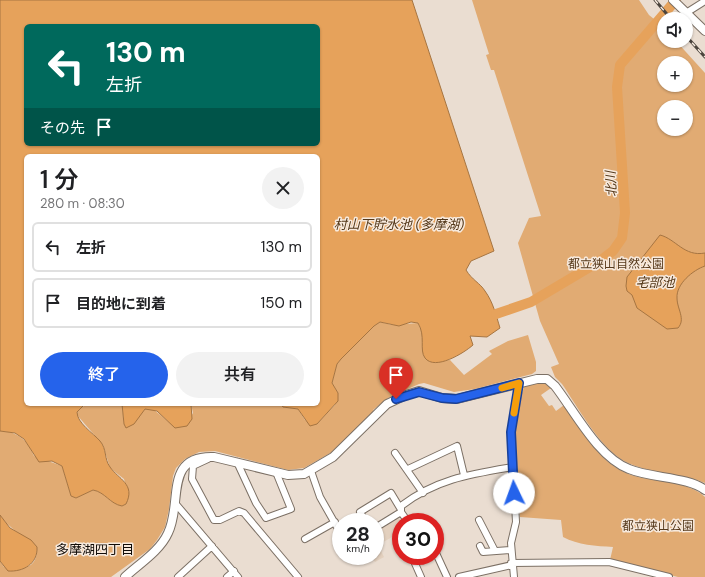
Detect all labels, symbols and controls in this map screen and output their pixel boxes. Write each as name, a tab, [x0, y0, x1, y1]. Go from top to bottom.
map controls	[657, 12, 693, 136]
button: sound	[657, 12, 693, 48]
text: 130 m	[106, 34, 186, 71]
icon: left	[40, 40, 92, 92]
button: +	[657, 56, 693, 92]
text: 左折	[106, 73, 142, 97]
button: −	[657, 100, 693, 136]
icon: arrive	[93, 116, 115, 138]
text: その先	[40, 118, 85, 138]
text: 1 分	[40, 164, 78, 195]
button: close	[262, 167, 304, 209]
water label: 北川	[602, 169, 620, 197]
text: 280 m · 08:30	[40, 195, 125, 212]
water label: 村山下貯水池 (多摩湖)	[334, 216, 464, 233]
icon: left	[42, 236, 64, 258]
text: 130 m	[261, 237, 302, 257]
text: 左折	[76, 238, 106, 258]
park label: 都立狭山自然公園	[568, 256, 664, 272]
water label: 宅部池	[635, 274, 676, 291]
icon: arrive	[42, 292, 64, 314]
text: 150 m	[261, 293, 302, 313]
text: 目的地に到着	[76, 294, 166, 314]
button: 終了	[40, 352, 168, 398]
button: 共有	[176, 352, 304, 398]
pin	[379, 358, 413, 399]
icon: arrive	[385, 364, 407, 386]
position arrow	[493, 472, 535, 514]
speed limit sign: 30	[392, 513, 444, 565]
park label: 都立狭山公園	[622, 518, 694, 534]
text: 28	[346, 521, 370, 547]
district label: 多摩湖四丁目	[56, 541, 134, 558]
text: km/h	[346, 542, 370, 555]

